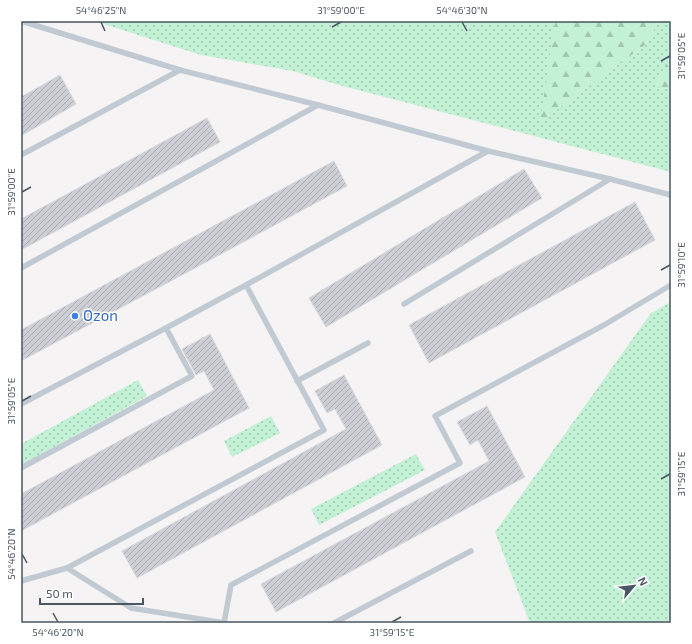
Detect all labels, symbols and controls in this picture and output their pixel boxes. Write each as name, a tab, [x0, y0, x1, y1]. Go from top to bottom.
text: 54°46'25"N	[76, 4, 126, 16]
text: 31°59'00"E	[317, 4, 365, 16]
text: 54°46'30"N	[436, 4, 488, 16]
text: 31°59'05"E	[675, 32, 687, 79]
text: 31°59'00"E	[5, 168, 17, 216]
text: 31°59'10"E	[675, 242, 687, 288]
place label: Ozon	[83, 306, 118, 324]
marker: Ozon	[70, 311, 80, 321]
text: 31°59'05"E	[5, 377, 17, 424]
text: 31°59'15"E	[675, 451, 687, 496]
text: 54°46'20"N	[5, 528, 17, 580]
north arrow	[614, 566, 654, 606]
text: N	[636, 575, 651, 588]
scale bar	[40, 580, 143, 606]
text: 50 m	[46, 586, 73, 600]
text: 54°46'20"N	[32, 626, 84, 638]
text: 31°59'15"E	[370, 626, 415, 638]

